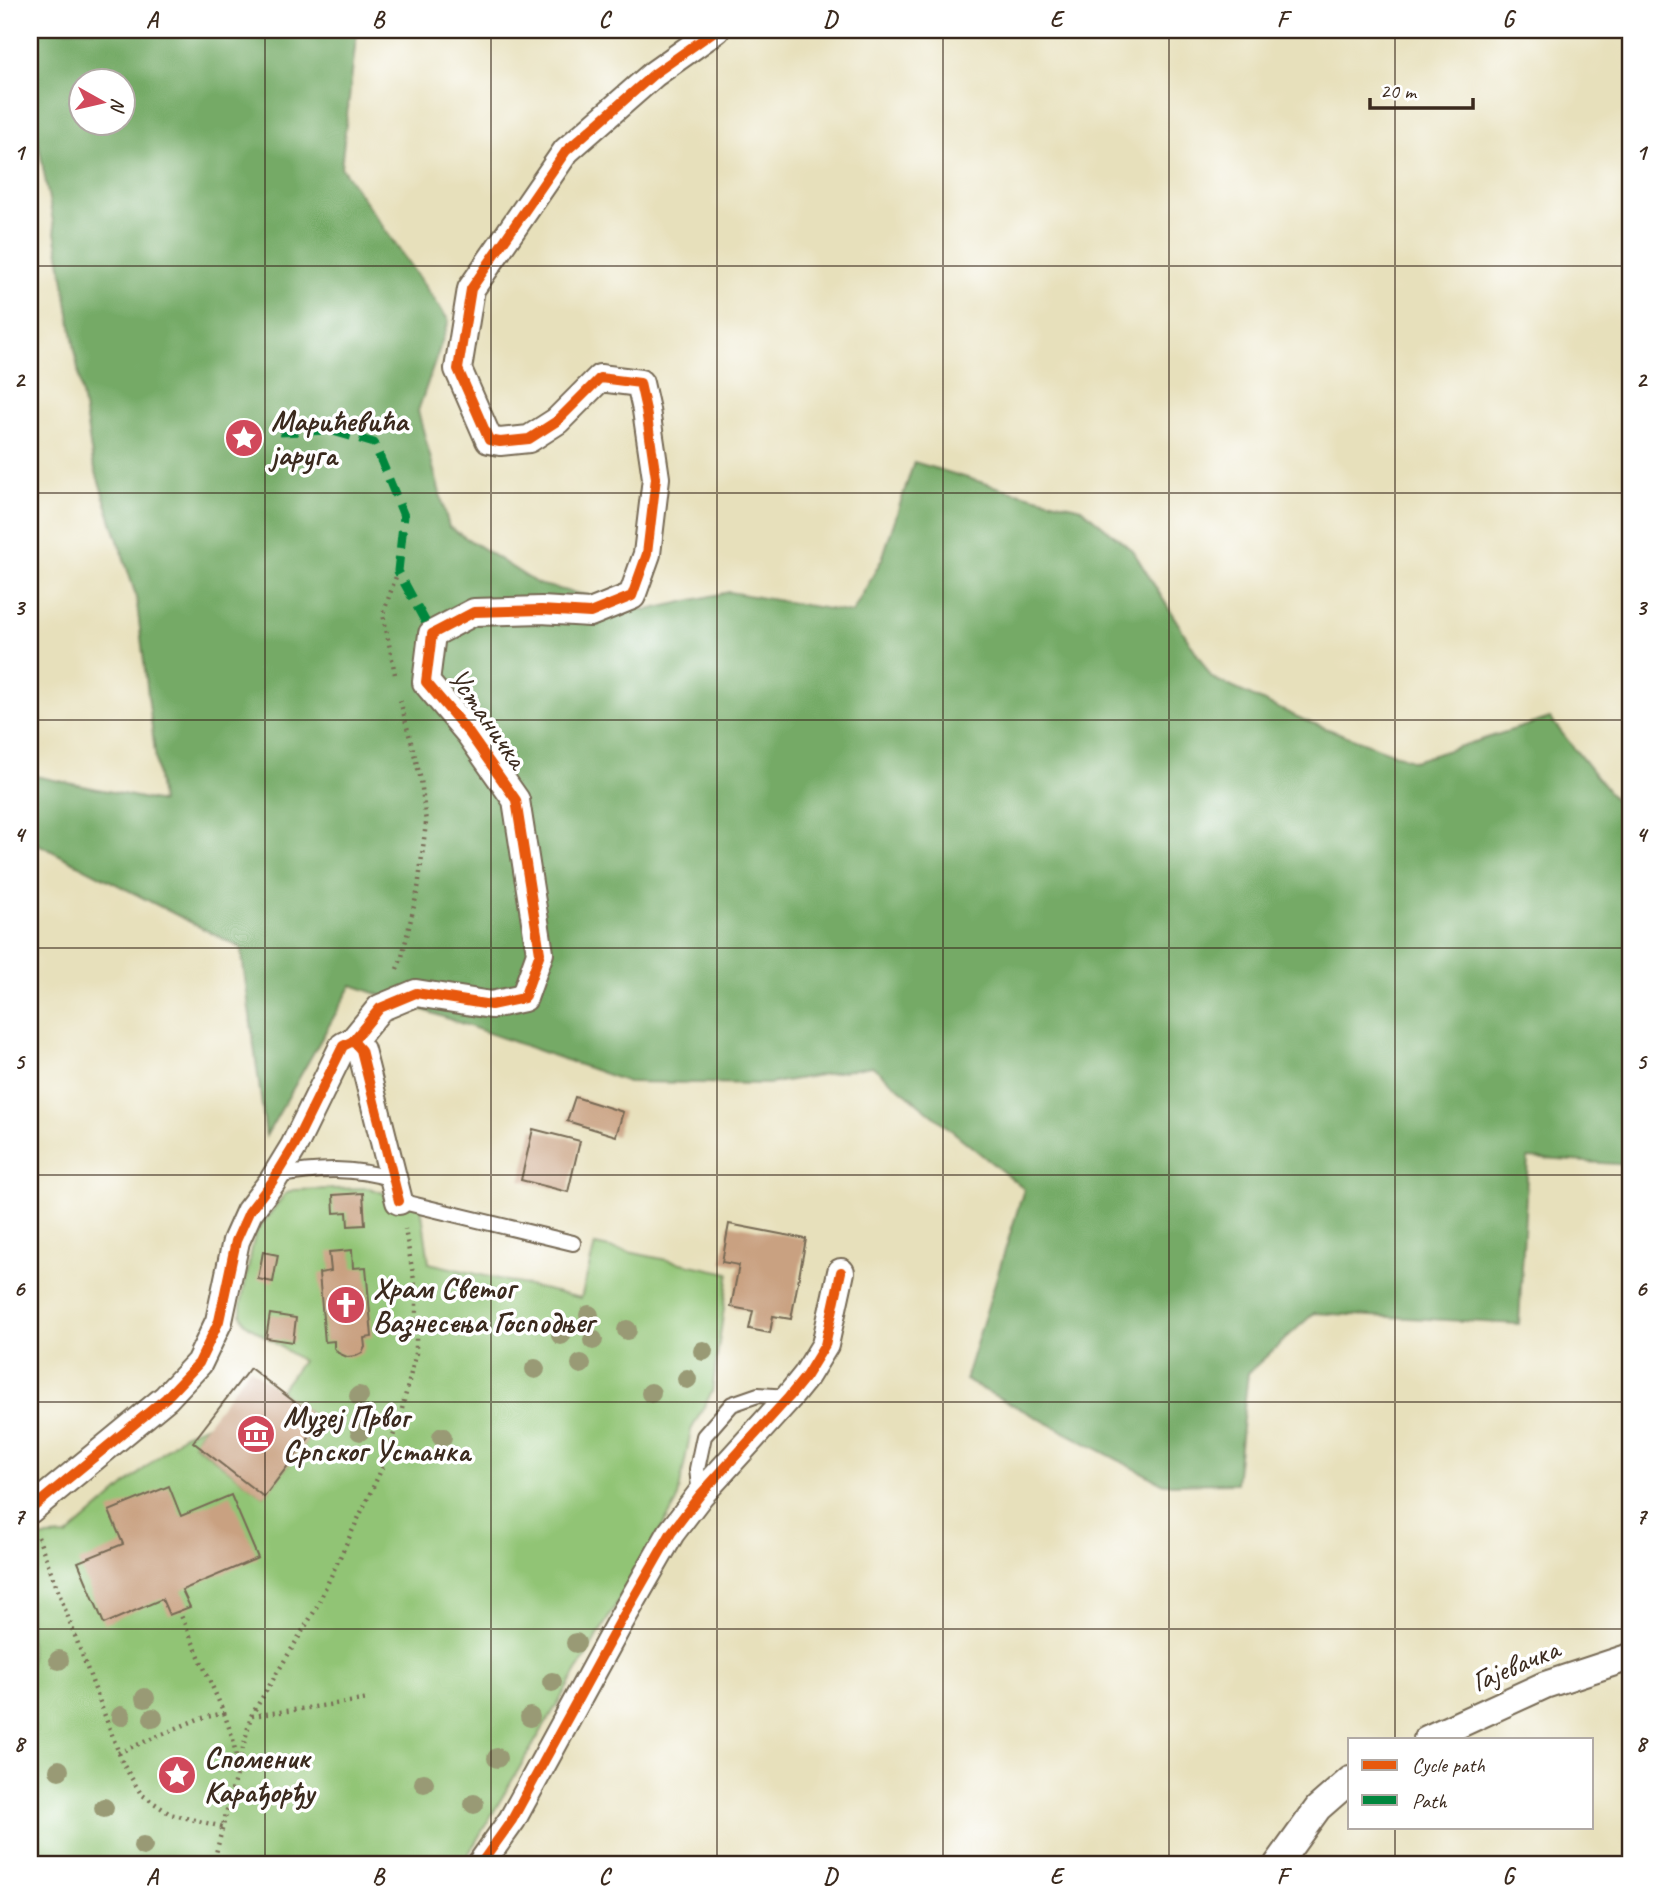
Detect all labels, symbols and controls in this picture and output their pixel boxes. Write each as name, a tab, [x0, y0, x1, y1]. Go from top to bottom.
text: A	[146, 5, 160, 34]
text: B	[372, 5, 386, 34]
text: C	[599, 5, 613, 34]
text: D	[823, 5, 839, 34]
text: E	[1050, 5, 1066, 34]
text: F	[1277, 5, 1293, 34]
text: G	[1502, 5, 1517, 34]
north arrow	[66, 66, 136, 136]
scale bar	[1370, 66, 1473, 110]
text: 20 m	[1380, 78, 1418, 104]
text: N	[105, 97, 131, 115]
text: 1	[14, 138, 27, 167]
text: 1	[1636, 138, 1649, 167]
text: 2	[14, 365, 27, 394]
text: 2	[1636, 365, 1649, 394]
place label: Марићевића јаруга	[268, 402, 410, 475]
place icon: Марићевића јаруга	[223, 417, 265, 459]
text: 3	[14, 593, 27, 622]
text: 3	[1636, 593, 1649, 622]
street label: Устаничка	[440, 660, 538, 778]
text: 4	[14, 820, 27, 849]
text: 4	[1636, 820, 1649, 849]
text: 5	[14, 1047, 26, 1076]
text: 5	[1636, 1047, 1648, 1076]
place label: Храм Светог Вазнесења Господњег	[373, 1269, 598, 1342]
text: 6	[14, 1274, 27, 1303]
text: 6	[1636, 1274, 1649, 1303]
church icon: Храм Светог Вазнесења Господњег	[325, 1284, 367, 1326]
place label: Музеј Првог Српског Устанка	[283, 1398, 473, 1470]
museum icon: Музеј Првог Српског Устанка	[235, 1413, 277, 1455]
text: 7	[14, 1502, 27, 1531]
text: 7	[1636, 1502, 1649, 1531]
street label: Гајевачка	[1465, 1629, 1567, 1700]
text: 8	[14, 1729, 27, 1758]
text: 8	[1636, 1729, 1649, 1758]
legend	[1348, 1738, 1594, 1828]
place label: Споменик Карађорђу	[204, 1739, 317, 1811]
text: Cycle path	[1412, 1752, 1485, 1778]
place icon: Споменик Карађорђу	[156, 1754, 198, 1796]
text: Path	[1412, 1788, 1448, 1814]
text: A	[146, 1862, 160, 1891]
text: B	[372, 1862, 386, 1891]
text: C	[599, 1862, 613, 1891]
text: D	[823, 1862, 839, 1891]
text: E	[1050, 1862, 1066, 1891]
text: F	[1277, 1862, 1293, 1891]
text: G	[1502, 1862, 1517, 1891]

